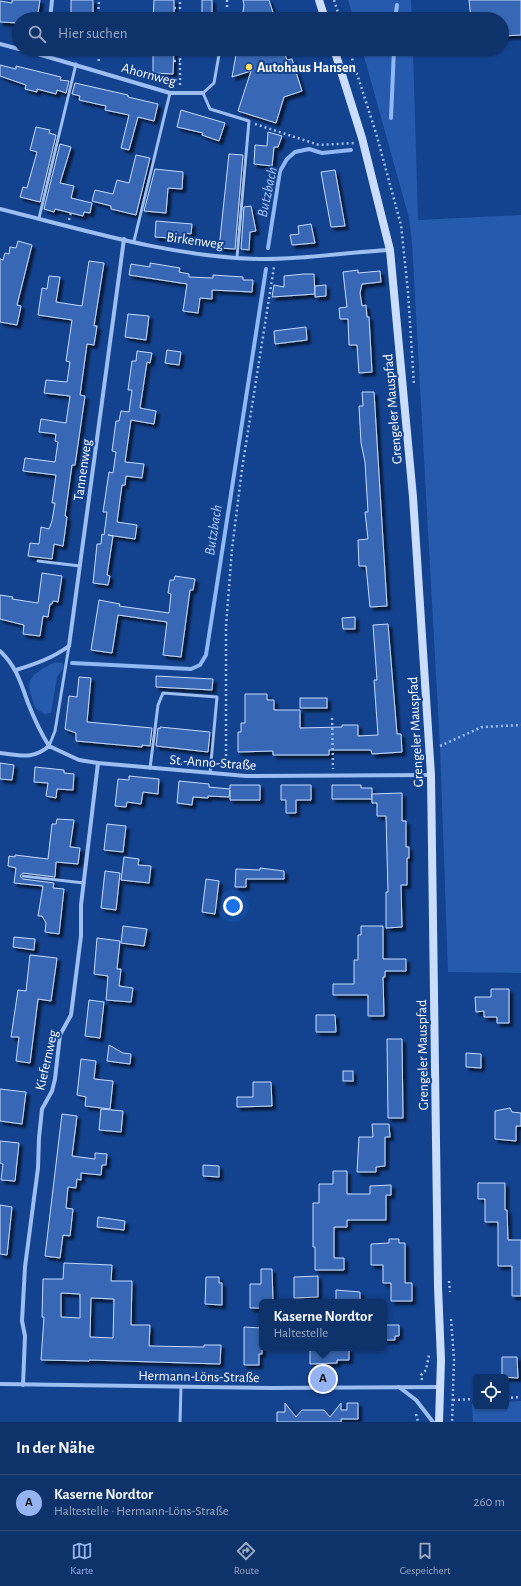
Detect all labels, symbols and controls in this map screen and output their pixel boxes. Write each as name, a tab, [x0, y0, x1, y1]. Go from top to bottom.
search box	[12, 12, 509, 56]
icon: search	[26, 23, 48, 45]
text: Hier suchen	[58, 26, 128, 41]
street label: Ahornweg	[120, 61, 178, 89]
place label: Autohaus Hansen	[257, 61, 356, 75]
marker: Autohaus Hansen	[244, 62, 254, 72]
water label: Butzbach	[255, 166, 280, 219]
street label: Birkenweg	[165, 230, 224, 252]
street label: Grengeler Mauspfad	[381, 353, 405, 465]
street label: Tannenweg	[72, 438, 94, 502]
water label: Butzbach	[202, 504, 225, 556]
street label: Grengeler Mauspfad	[406, 676, 426, 788]
street label: St.-Anno-Straße	[169, 753, 257, 773]
your location	[223, 896, 243, 916]
street label: Grengeler Mauspfad	[415, 1000, 431, 1110]
street label: Kiefernweg	[33, 1028, 61, 1092]
popup	[259, 1299, 387, 1351]
text: Kaserne Nordtor	[273, 1309, 373, 1324]
text: Haltestelle	[273, 1327, 328, 1340]
pin: A	[310, 1364, 336, 1394]
street label: Hermann-Löns-Straße	[138, 1369, 260, 1385]
map controls	[473, 1374, 509, 1410]
button: locate	[473, 1374, 509, 1410]
text: In der Nähe	[16, 1439, 95, 1456]
text: Kaserne Nordtor	[54, 1487, 153, 1502]
text: A	[25, 1496, 33, 1509]
text: 260 m	[474, 1496, 505, 1509]
text: Haltestelle · Hermann-Löns-Straße	[54, 1505, 229, 1518]
tab: Karte	[70, 1540, 93, 1577]
tab: Route	[234, 1540, 259, 1577]
tab: Gespeichert	[400, 1540, 451, 1577]

